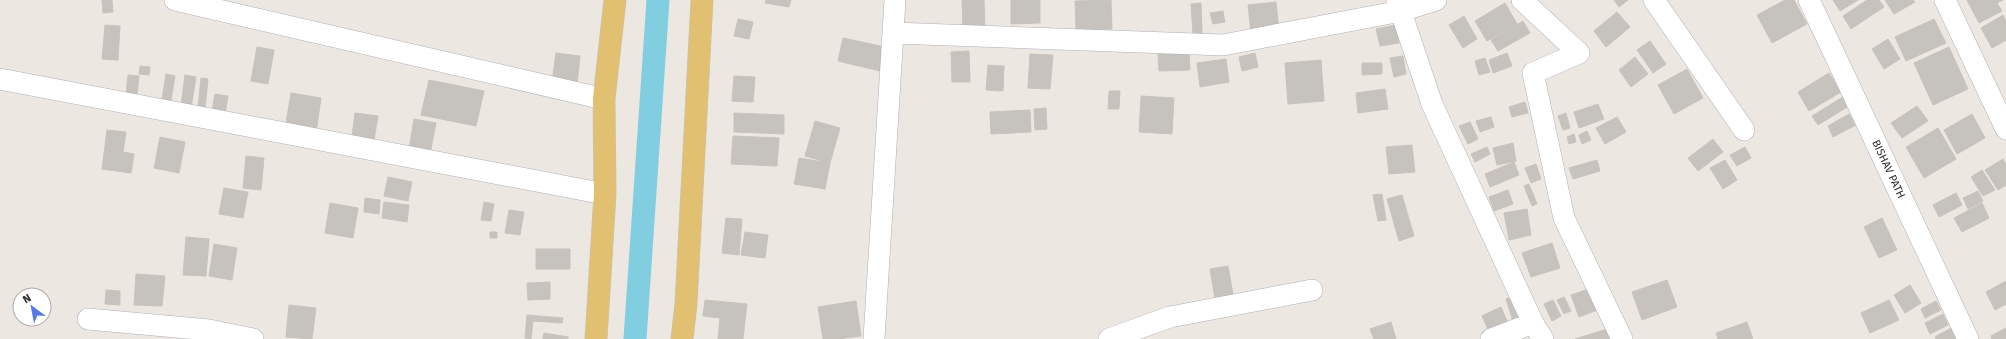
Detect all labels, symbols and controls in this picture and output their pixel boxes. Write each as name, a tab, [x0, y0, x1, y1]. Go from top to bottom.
street label: BISHAV PATH	[1869, 138, 1908, 201]
north arrow	[12, 287, 52, 327]
text: N	[20, 291, 34, 306]

